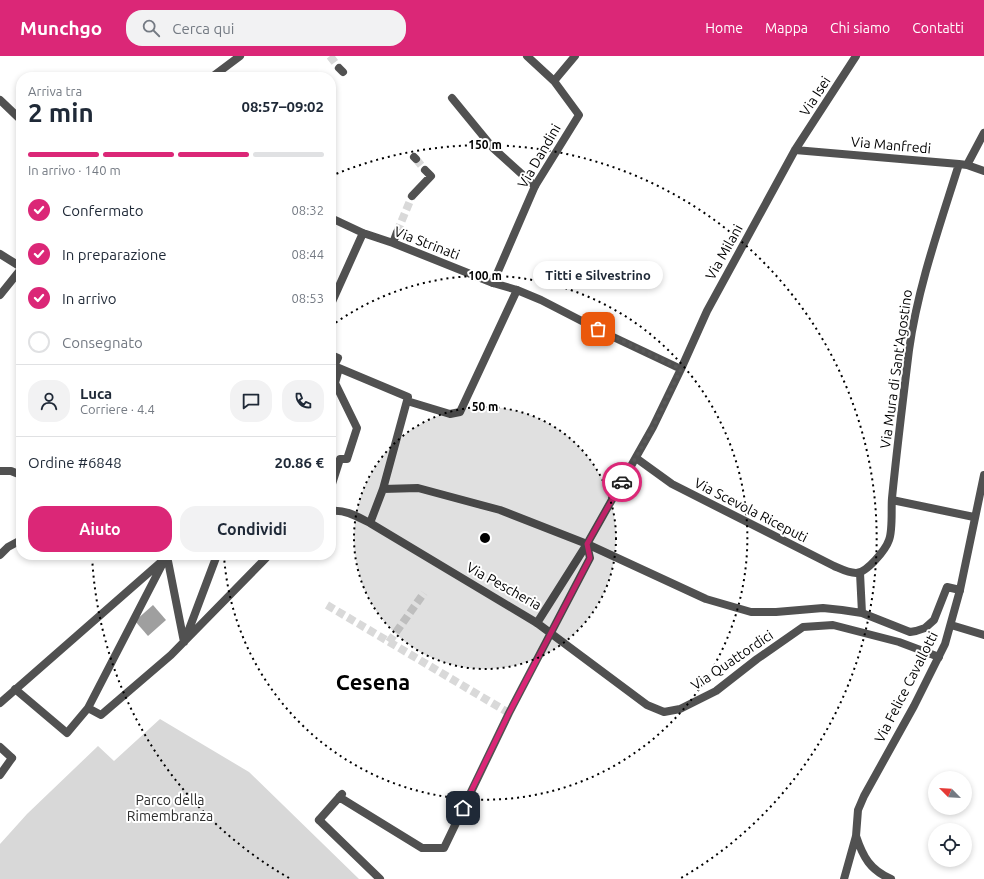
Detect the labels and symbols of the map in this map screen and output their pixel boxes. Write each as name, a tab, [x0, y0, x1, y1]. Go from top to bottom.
street label: Via Isei	[796, 73, 834, 119]
street label: Via Dandini	[514, 121, 564, 191]
street label: Via Manfredi	[850, 134, 932, 156]
text: 150 m	[468, 138, 502, 151]
street label: Via Milani	[702, 221, 746, 283]
street label: Via Strinati	[392, 223, 462, 263]
callout: Titti e Silvestrino	[533, 261, 663, 289]
text: 100 m	[468, 269, 502, 282]
street label: Via Mura di Sant'Agostino	[877, 288, 915, 450]
pin	[581, 312, 615, 346]
text: 50 m	[472, 400, 498, 413]
courier	[602, 462, 642, 502]
street label: Via Scevola Riceputi	[692, 474, 810, 546]
centre of rings	[478, 531, 492, 545]
street label: Via Pescheria	[464, 559, 544, 613]
street label: Via Quattordici	[688, 627, 776, 693]
street label: Via Felice Cavallotti	[871, 629, 941, 745]
district label: Cesena	[336, 669, 410, 694]
north arrow	[928, 771, 972, 815]
pin	[446, 791, 480, 825]
park label: Parco della Rimembranza	[127, 792, 213, 824]

